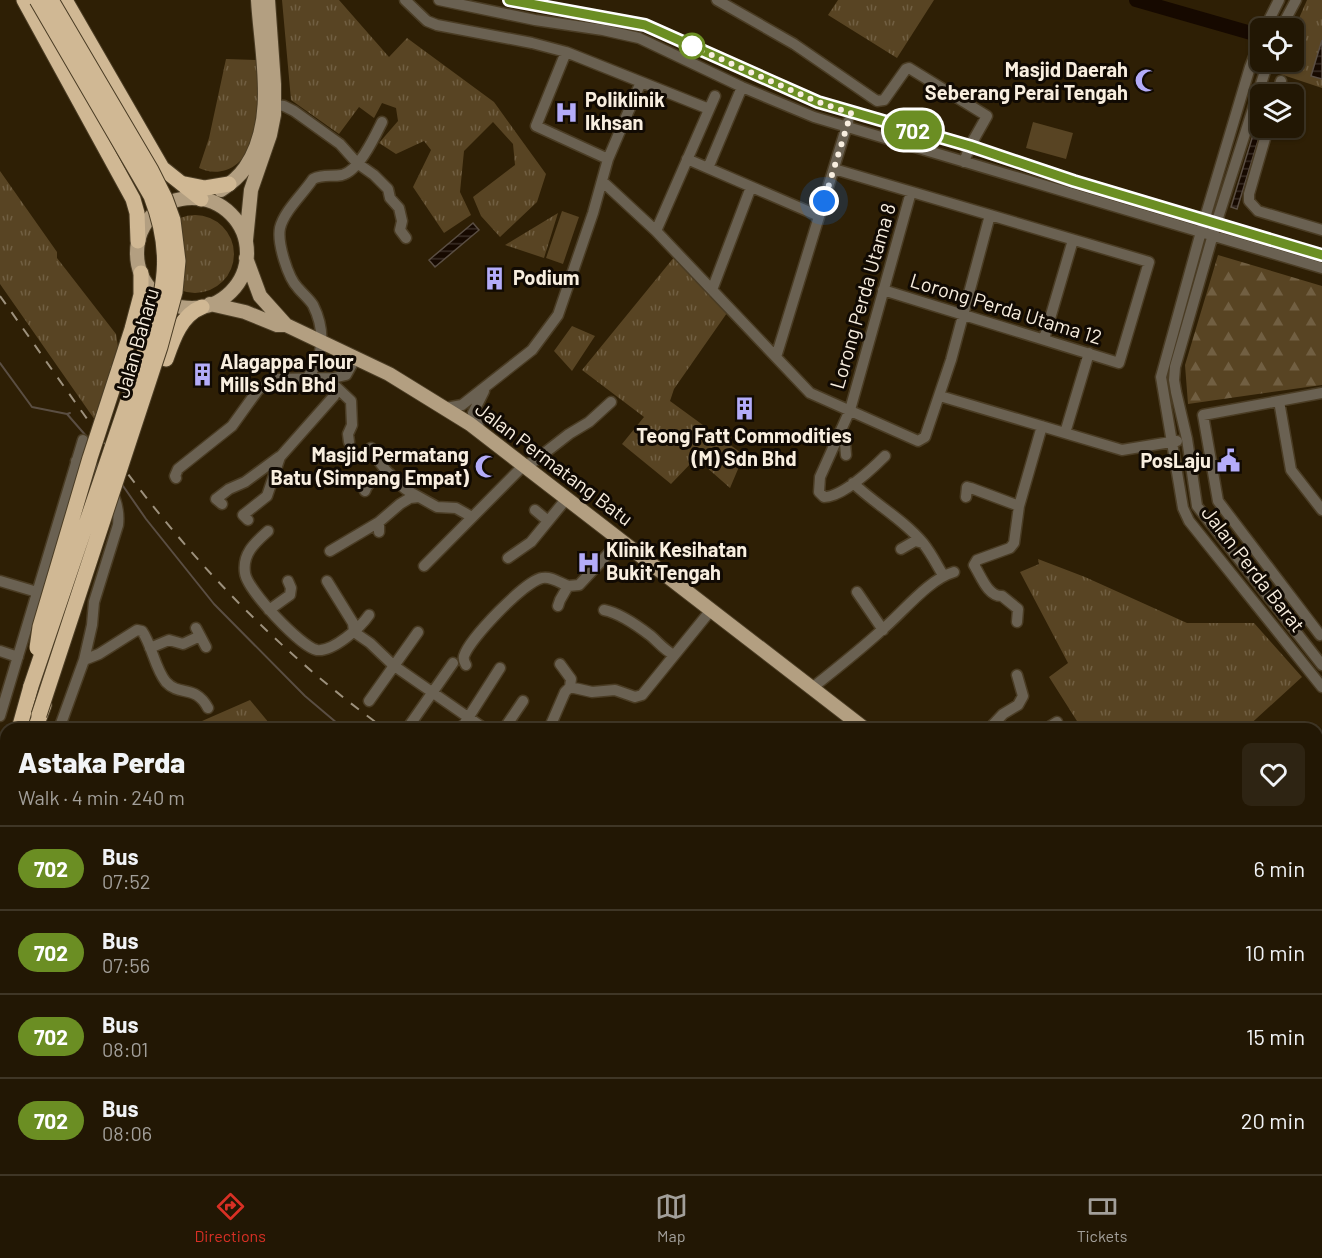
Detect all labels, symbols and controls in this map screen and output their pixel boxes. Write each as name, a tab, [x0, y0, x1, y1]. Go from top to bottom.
map controls	[1250, 18, 1304, 138]
button: locate	[1250, 18, 1304, 72]
unlabelled marker	[679, 33, 705, 59]
place label: Masjid Daerah Seberang Perai Tengah	[925, 57, 1128, 104]
mosque icon: Masjid Daerah Seberang Perai Tengah	[1133, 68, 1159, 94]
button: layers	[1250, 84, 1304, 138]
place label: Poliklinik Ikhsan	[585, 87, 665, 134]
hospital icon: Poliklinik Ikhsan	[554, 99, 580, 125]
line badge: 702	[878, 110, 948, 150]
text: 702	[896, 118, 930, 143]
your location	[809, 186, 839, 216]
street label: Lorong Perda Utama 8	[824, 200, 900, 391]
building icon: Podium	[482, 265, 508, 291]
place label: Podium	[513, 265, 580, 289]
street label: Lorong Perda Utama 12	[908, 267, 1105, 349]
street label: Jalan Baharu	[109, 285, 163, 400]
place label: Alagappa Flour Mills Sdn Bhd	[220, 349, 354, 396]
building icon: Alagappa Flour Mills Sdn Bhd	[189, 361, 215, 387]
street label: Jalan Permatang Batu	[471, 396, 638, 530]
building icon: Teong Fatt Commodities (M) Sdn Bhd	[731, 396, 757, 422]
place label: Teong Fatt Commodities (M) Sdn Bhd	[636, 423, 852, 470]
place label: Masjid Permatang Batu (Simpang Empat)	[271, 442, 469, 489]
place label: PosLaju	[1140, 448, 1211, 472]
public building icon: PosLaju	[1216, 448, 1242, 474]
mosque icon: Masjid Permatang Batu (Simpang Empat)	[474, 454, 500, 480]
street label: Jalan Perda Barat	[1197, 501, 1310, 636]
place label: Klinik Kesihatan Bukit Tengah	[606, 537, 747, 584]
hospital icon: Klinik Kesihatan Bukit Tengah	[575, 549, 601, 575]
button: heart	[1242, 743, 1305, 806]
text: Astaka Perda	[18, 745, 185, 779]
text: Walk · 4 min · 240 m	[18, 785, 185, 809]
text: Bus	[102, 843, 139, 869]
text: 6 min	[1254, 855, 1305, 881]
text: 702	[34, 856, 68, 881]
text: 07:52	[102, 869, 151, 893]
text: Bus	[102, 927, 139, 953]
text: 10 min	[1245, 939, 1305, 965]
text: 702	[34, 940, 68, 965]
text: 07:56	[102, 953, 150, 977]
text: Bus	[102, 1011, 139, 1037]
text: 15 min	[1246, 1023, 1305, 1049]
text: 702	[34, 1024, 68, 1049]
text: 08:01	[102, 1037, 148, 1061]
text: Bus	[102, 1095, 139, 1121]
text: 20 min	[1241, 1107, 1305, 1133]
text: 702	[34, 1108, 68, 1133]
text: 08:06	[102, 1121, 152, 1145]
tab: Directions	[194, 1190, 266, 1245]
tab: Map	[655, 1190, 688, 1245]
tab: Tickets	[1077, 1190, 1128, 1245]

